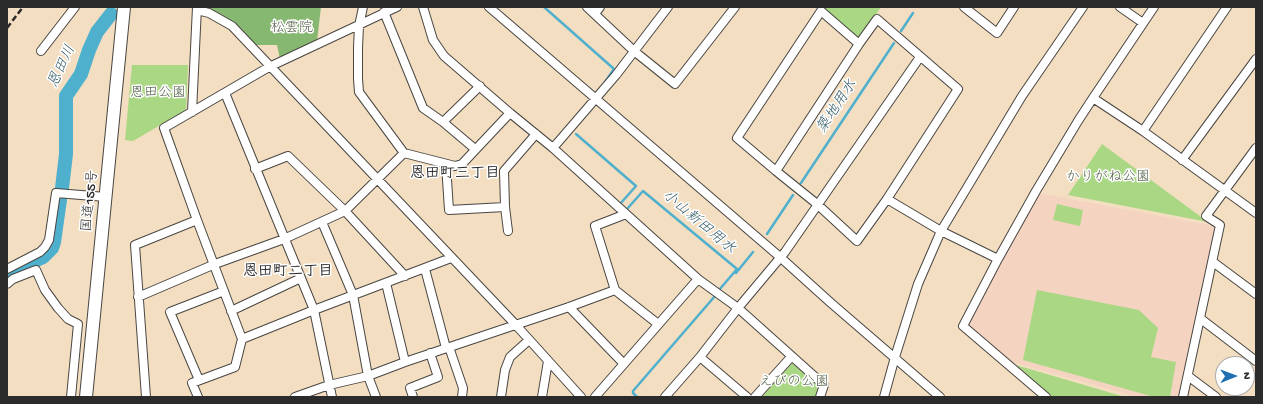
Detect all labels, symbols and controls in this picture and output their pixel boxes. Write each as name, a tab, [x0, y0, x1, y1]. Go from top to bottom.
park label: 松雲院	[271, 21, 313, 37]
water label: 恩田川	[45, 43, 81, 91]
water label: 築地用水	[814, 77, 862, 137]
park label: 恩田公園	[130, 86, 186, 102]
district label: 恩田町三丁目	[410, 166, 500, 184]
street label: 国道155号	[79, 169, 103, 233]
park label: かりがね公園	[1066, 170, 1150, 186]
water label: 小山新田用水	[658, 187, 738, 259]
district label: 恩田町二丁目	[243, 264, 333, 282]
north arrow	[1215, 356, 1255, 396]
text: N	[1240, 372, 1252, 380]
park label: えびの公園	[759, 375, 829, 391]

